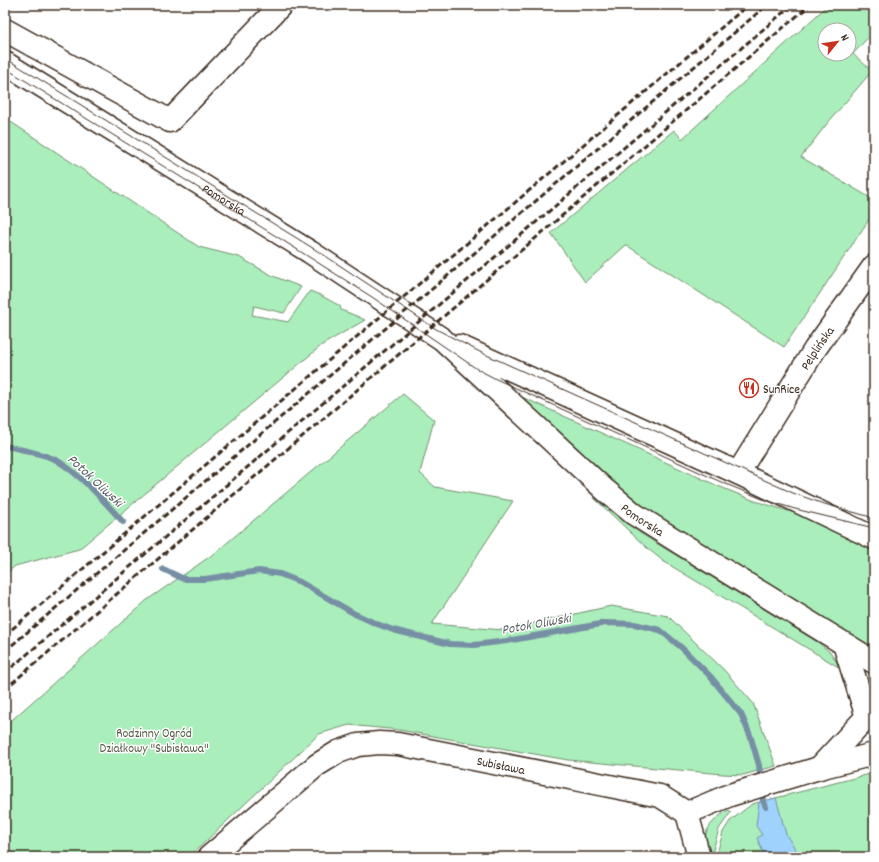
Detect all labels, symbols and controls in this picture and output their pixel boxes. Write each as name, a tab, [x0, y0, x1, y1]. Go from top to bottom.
north arrow	[817, 22, 857, 62]
text: N	[836, 32, 852, 45]
street label: Pomorska	[197, 180, 249, 222]
street label: Pelplińska	[797, 323, 841, 374]
restaurant icon: SunRice	[738, 377, 760, 399]
place label: SunRice	[763, 381, 800, 400]
water label: Potok Oliwski	[62, 450, 129, 514]
street label: Pomorska	[616, 500, 668, 543]
water label: Potok Oliwski	[500, 609, 575, 641]
park label: Rodzinny Ogród Działkowy "Subisława"	[99, 725, 209, 759]
street label: Subisława	[475, 753, 527, 781]

